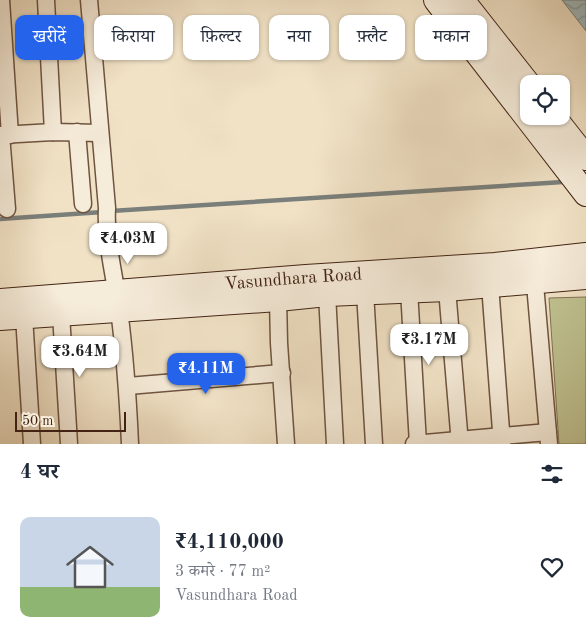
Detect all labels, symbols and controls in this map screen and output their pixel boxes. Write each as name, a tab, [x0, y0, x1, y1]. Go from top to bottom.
chip: खरीदें	[15, 15, 84, 60]
chip: किराया	[94, 15, 173, 60]
chip: फ़िल्टर	[183, 15, 259, 60]
chip: नया	[269, 15, 329, 60]
chip: फ़्लैट	[339, 15, 405, 60]
chip: मकान	[415, 15, 487, 60]
map controls	[520, 75, 570, 125]
button: locate	[520, 75, 570, 125]
pin: ₹4.03M	[87, 222, 169, 265]
text: ₹4.03M	[100, 231, 156, 247]
street label: Vasundhara Road	[224, 265, 363, 293]
pin: ₹3.17M	[388, 324, 470, 366]
text: ₹3.17M	[401, 332, 457, 348]
pin: ₹3.64M	[39, 336, 121, 378]
text: ₹3.64M	[52, 344, 108, 360]
pin: ₹4.11M	[165, 352, 247, 395]
text: ₹4.11M	[178, 361, 234, 377]
scale bar	[15, 409, 126, 432]
text: 50 m	[22, 414, 53, 428]
icon: filters	[538, 460, 566, 488]
text: 4 घर	[20, 462, 59, 483]
text: ₹4,110,000	[175, 532, 284, 553]
icon: home	[60, 537, 120, 597]
icon: heart	[538, 553, 566, 581]
text: 3 कमरे · 77 m²	[175, 564, 270, 580]
text: Vasundhara Road	[175, 588, 298, 604]

